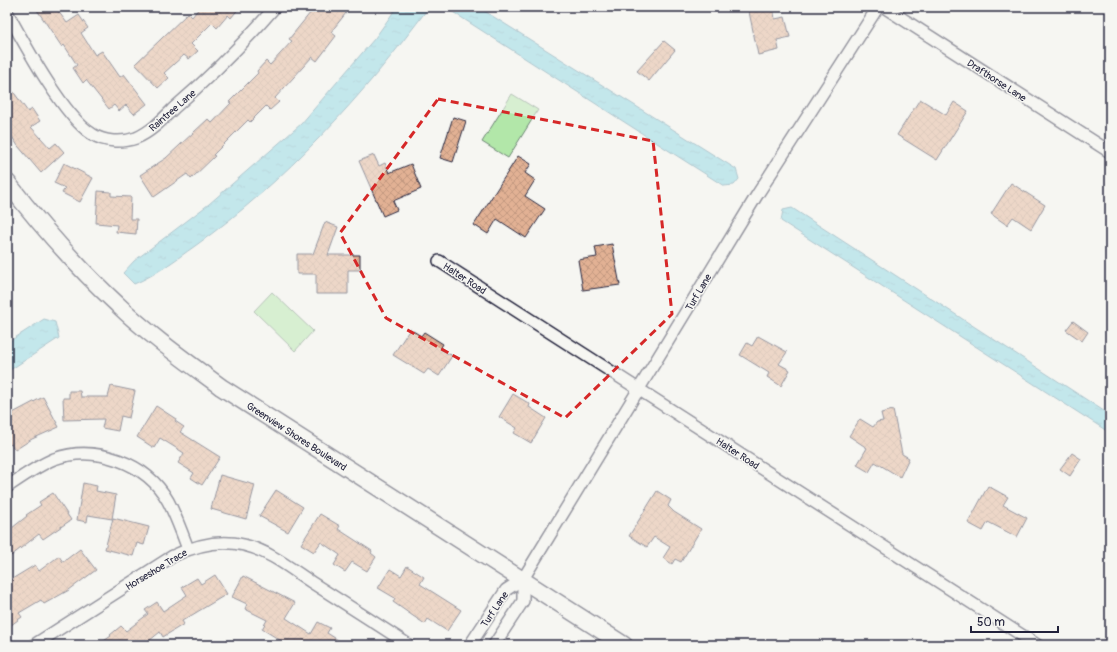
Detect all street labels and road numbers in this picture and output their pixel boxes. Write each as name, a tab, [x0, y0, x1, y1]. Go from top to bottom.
street label: Drafthorse Lane	[965, 57, 1028, 105]
street label: Raintree Lane	[147, 87, 198, 134]
street label: Halter Road	[441, 261, 488, 297]
street label: Turf Lane	[683, 272, 715, 313]
street label: Greenview Shores Boulevard	[244, 400, 349, 474]
street label: Halter Road	[714, 436, 761, 472]
street label: Horseshoe Trace	[124, 547, 190, 593]
street label: Turf Lane	[478, 589, 511, 630]

